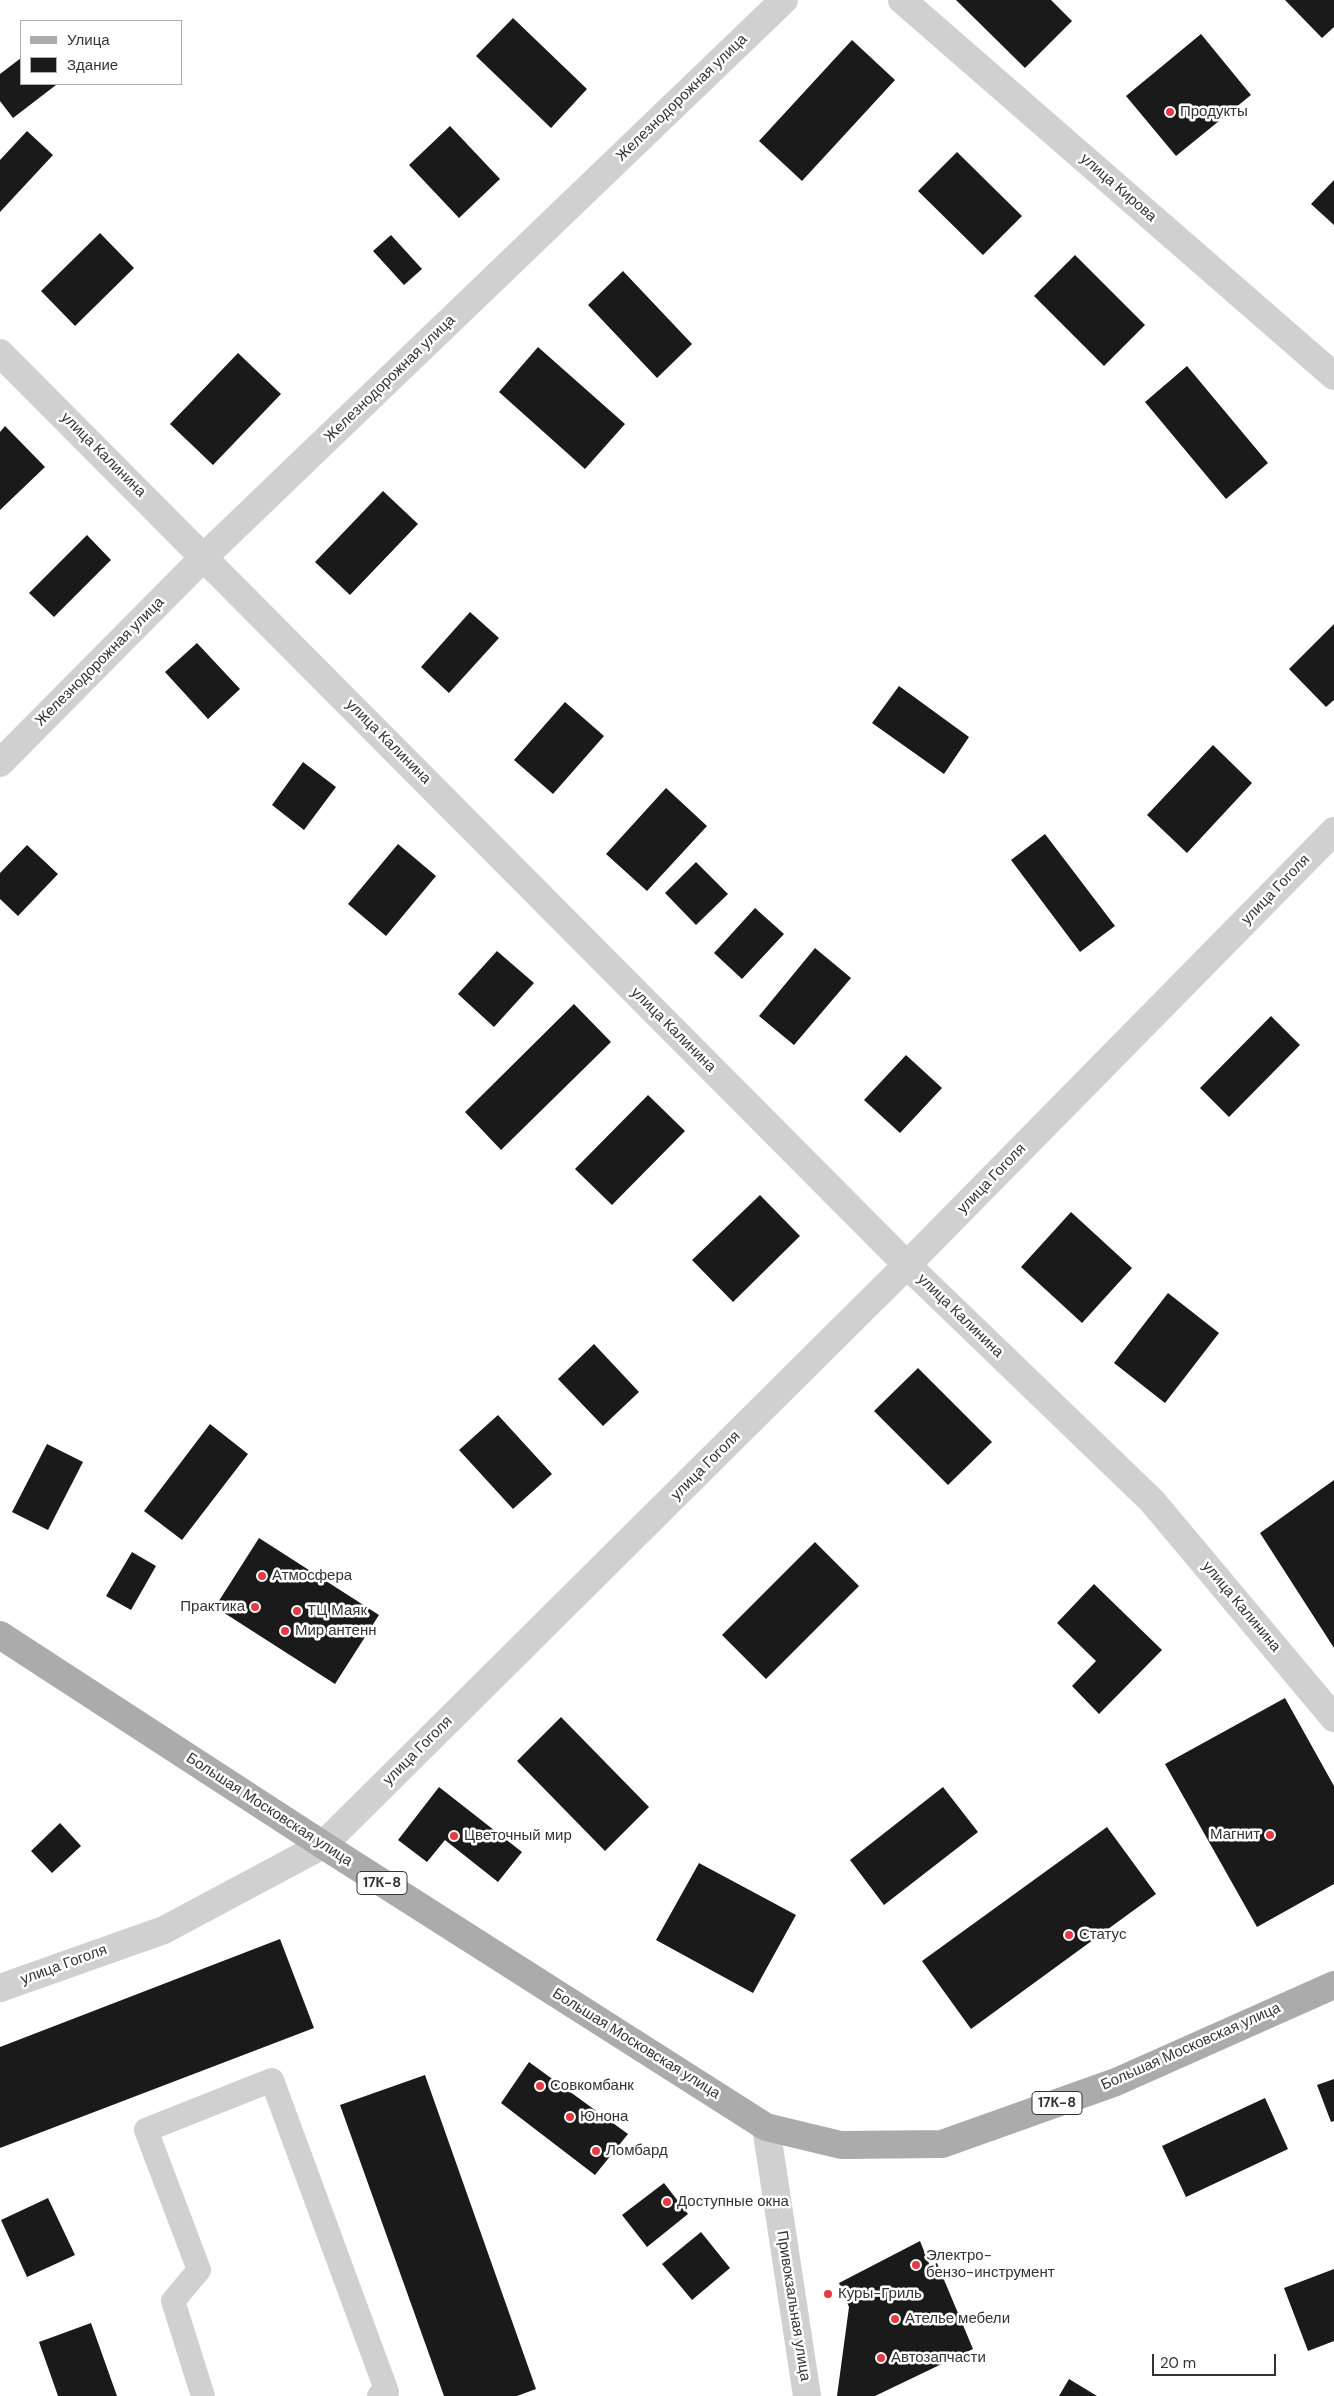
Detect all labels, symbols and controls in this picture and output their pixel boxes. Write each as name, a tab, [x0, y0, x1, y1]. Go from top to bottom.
legend	[20, 20, 182, 85]
text: Улица	[67, 30, 110, 50]
street label: Железнодорожная улица	[613, 31, 751, 165]
text: Здание	[67, 55, 118, 75]
place label: Продукты	[1180, 103, 1248, 121]
marker: Продукты	[1164, 106, 1176, 118]
street label: улица Кирова	[1076, 150, 1160, 226]
street label: Железнодорожная улица	[321, 312, 459, 446]
street label: улица Калинина	[57, 409, 149, 501]
street label: Железнодорожная улица	[32, 594, 168, 730]
street label: улица Калинина	[342, 696, 434, 788]
street label: улица Гоголя	[1238, 851, 1314, 929]
street label: улица Калинина	[627, 984, 719, 1076]
street label: улица Гоголя	[954, 1140, 1030, 1218]
street label: улица Калинина	[913, 1270, 1007, 1362]
street label: улица Гоголя	[668, 1428, 744, 1504]
street label: улица Калинина	[1198, 1558, 1284, 1656]
place label: Атмосфера	[272, 1567, 352, 1585]
marker: Атмосфера	[256, 1570, 268, 1582]
place label: Практика	[180, 1598, 245, 1616]
marker: Практика	[249, 1601, 261, 1613]
place label: ТЦ Маяк	[307, 1602, 367, 1620]
marker: ТЦ Маяк	[291, 1605, 303, 1617]
place label: Мир антенн	[295, 1622, 376, 1640]
marker: Мир антенн	[279, 1625, 291, 1637]
street label: улица Гоголя	[380, 1713, 456, 1789]
street label: Большая Московская улица	[183, 1750, 355, 1870]
place label: Магнит	[1210, 1826, 1260, 1844]
place label: Цветочный мир	[464, 1827, 572, 1845]
marker: Магнит	[1264, 1829, 1276, 1841]
marker: Цветочный мир	[448, 1830, 460, 1842]
road number: 17К-8	[357, 1872, 407, 1895]
place label: Статус	[1079, 1926, 1126, 1944]
marker: Статус	[1063, 1929, 1075, 1941]
street label: улица Гоголя	[18, 1941, 110, 1989]
street label: Большая Московская улица	[549, 1985, 723, 2103]
street label: Большая Московская улица	[1099, 1999, 1283, 2095]
place label: Совкомбанк	[550, 2077, 634, 2095]
marker: Совкомбанк	[534, 2080, 546, 2092]
road number: 17К-8	[1032, 2092, 1082, 2114]
place label: Юнона	[580, 2108, 628, 2126]
marker: Юнона	[564, 2111, 576, 2123]
place label: Ломбард	[606, 2142, 668, 2160]
marker: Ломбард	[590, 2145, 602, 2157]
place label: Доступные окна	[677, 2193, 789, 2211]
marker: Доступные окна	[661, 2196, 673, 2208]
street label: Привокзальная улица	[772, 2229, 814, 2383]
place label: Электро- бензо-инструмент	[926, 2247, 1055, 2282]
marker: Электро- бензо-инструмент	[910, 2259, 922, 2271]
place label: Куры-Гриль	[838, 2285, 922, 2303]
marker: Куры-Гриль	[822, 2288, 834, 2300]
place label: Ателье мебели	[905, 2310, 1010, 2328]
marker: Ателье мебели	[889, 2313, 901, 2325]
scale bar	[1154, 2344, 1278, 2376]
place label: Автозапчасти	[891, 2349, 986, 2367]
marker: Автозапчасти	[875, 2352, 887, 2364]
text: 20 m	[1160, 2353, 1196, 2373]

